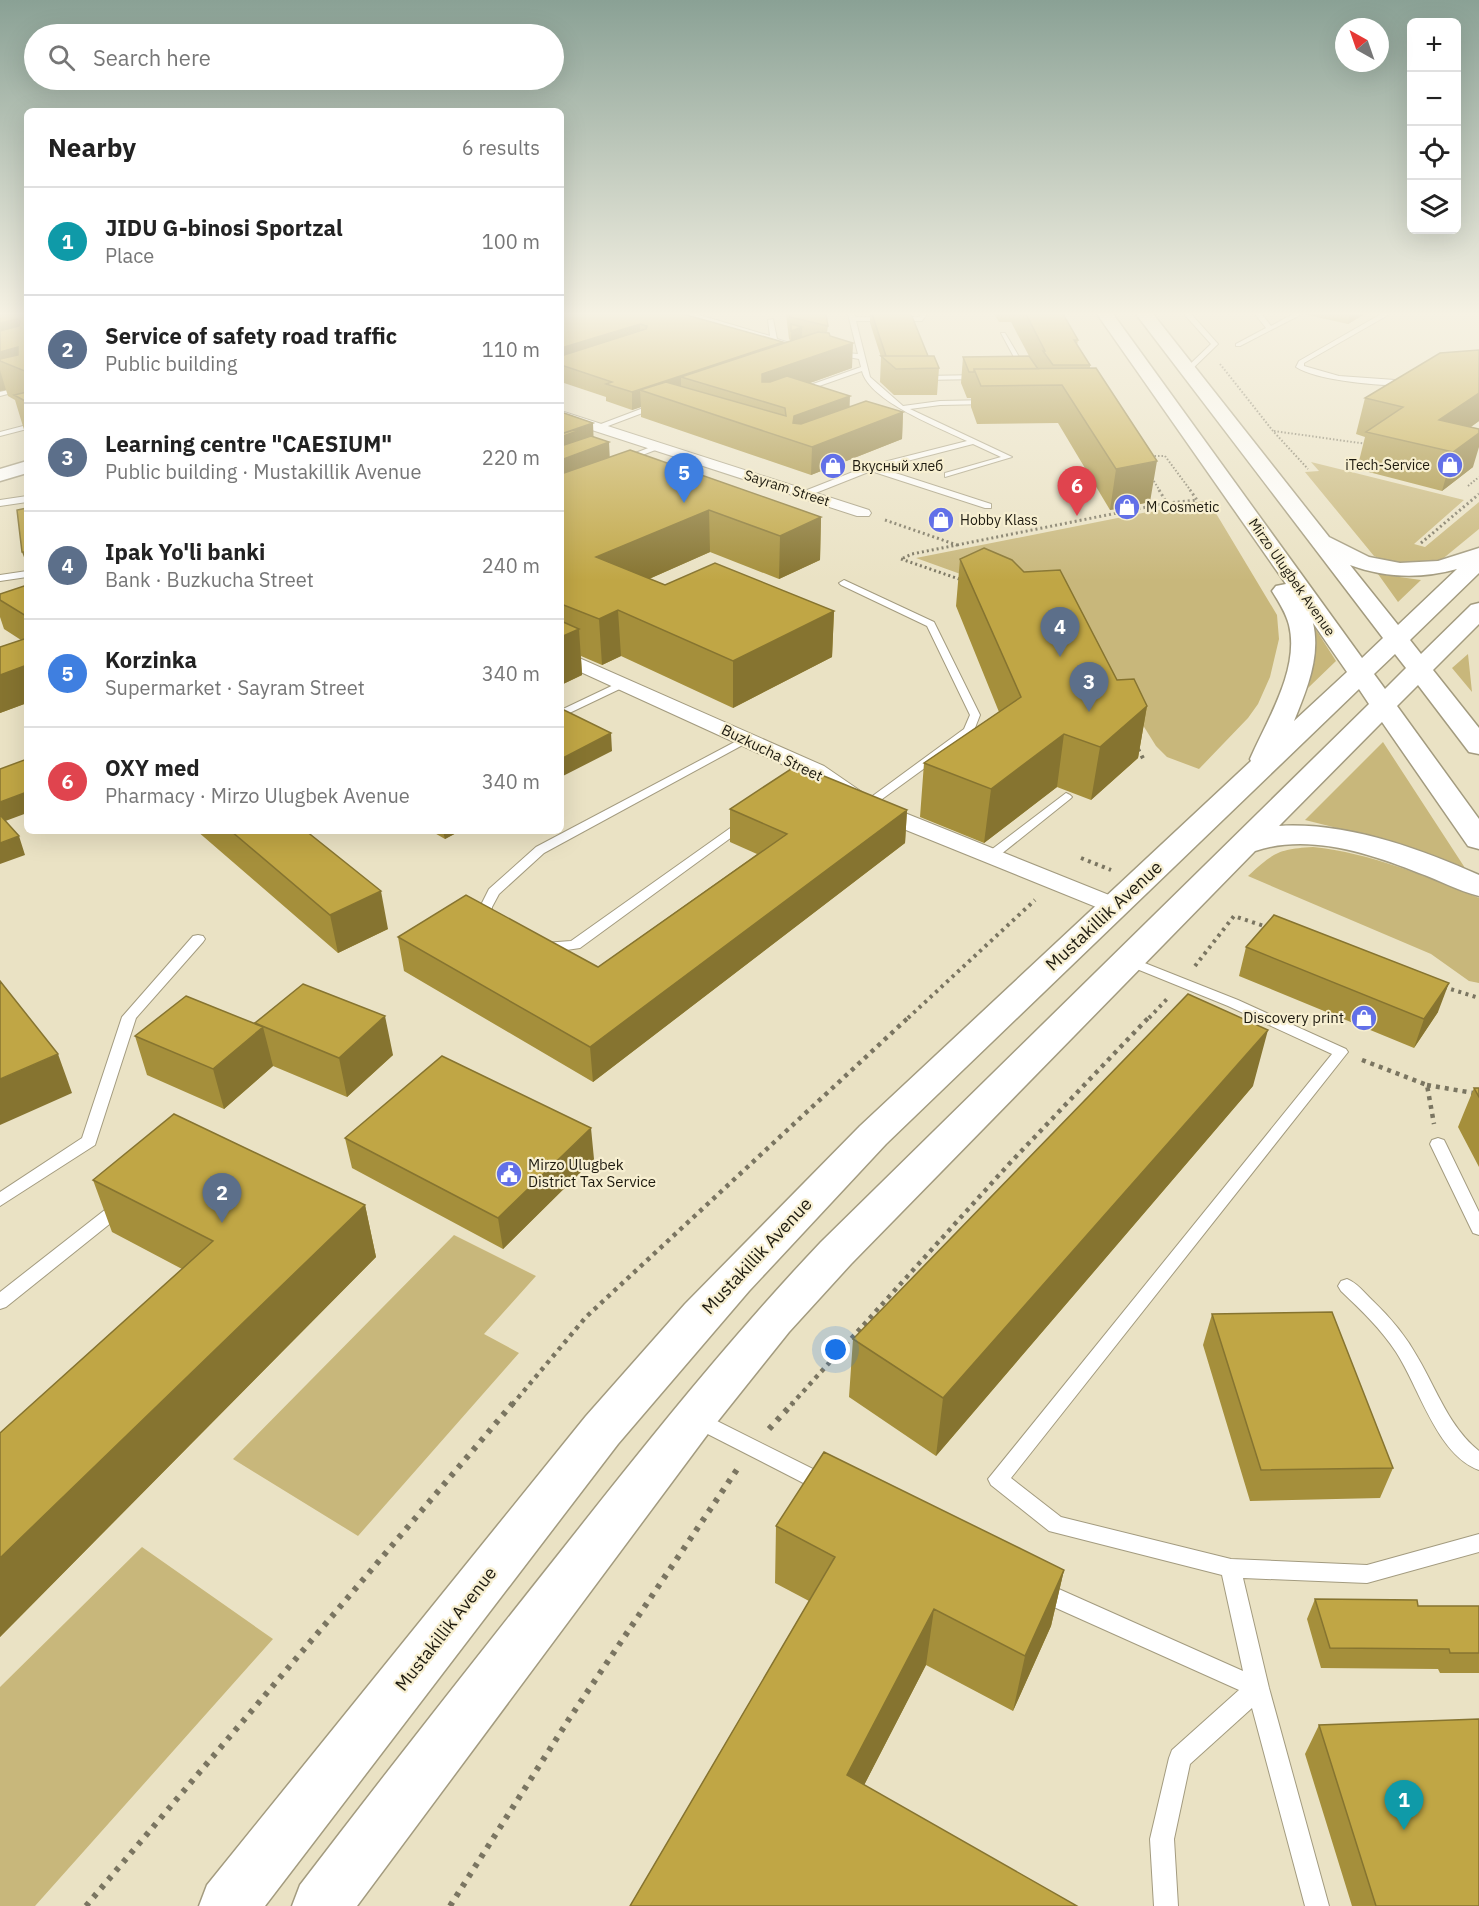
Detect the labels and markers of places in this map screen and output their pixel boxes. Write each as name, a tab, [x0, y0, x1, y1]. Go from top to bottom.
shop icon: iTech-Service	[1435, 450, 1465, 480]
shop icon: Вкусный хлеб	[818, 451, 848, 481]
pin: 5	[664, 454, 704, 503]
place label: iTech-Service	[1345, 456, 1430, 474]
place label: Вкусный хлеб	[852, 457, 943, 475]
pin: 6	[1058, 466, 1096, 516]
shop icon: M Cosmetic	[1112, 492, 1142, 522]
place label: M Cosmetic	[1146, 498, 1219, 516]
shop icon: Hobby Klass	[926, 505, 956, 535]
place label: Hobby Klass	[960, 511, 1038, 529]
pin: 4	[1040, 608, 1080, 657]
pin: 3	[1070, 662, 1108, 712]
shop icon: Discovery print	[1349, 1003, 1379, 1033]
place label: Discovery print	[1243, 1008, 1344, 1027]
place label: Mirzo Ulugbek District Tax Service	[528, 1155, 656, 1191]
public building icon: Mirzo Ulugbek District Tax Service	[494, 1159, 524, 1189]
pin: 2	[202, 1174, 242, 1223]
pin: 1	[1384, 1780, 1424, 1830]

